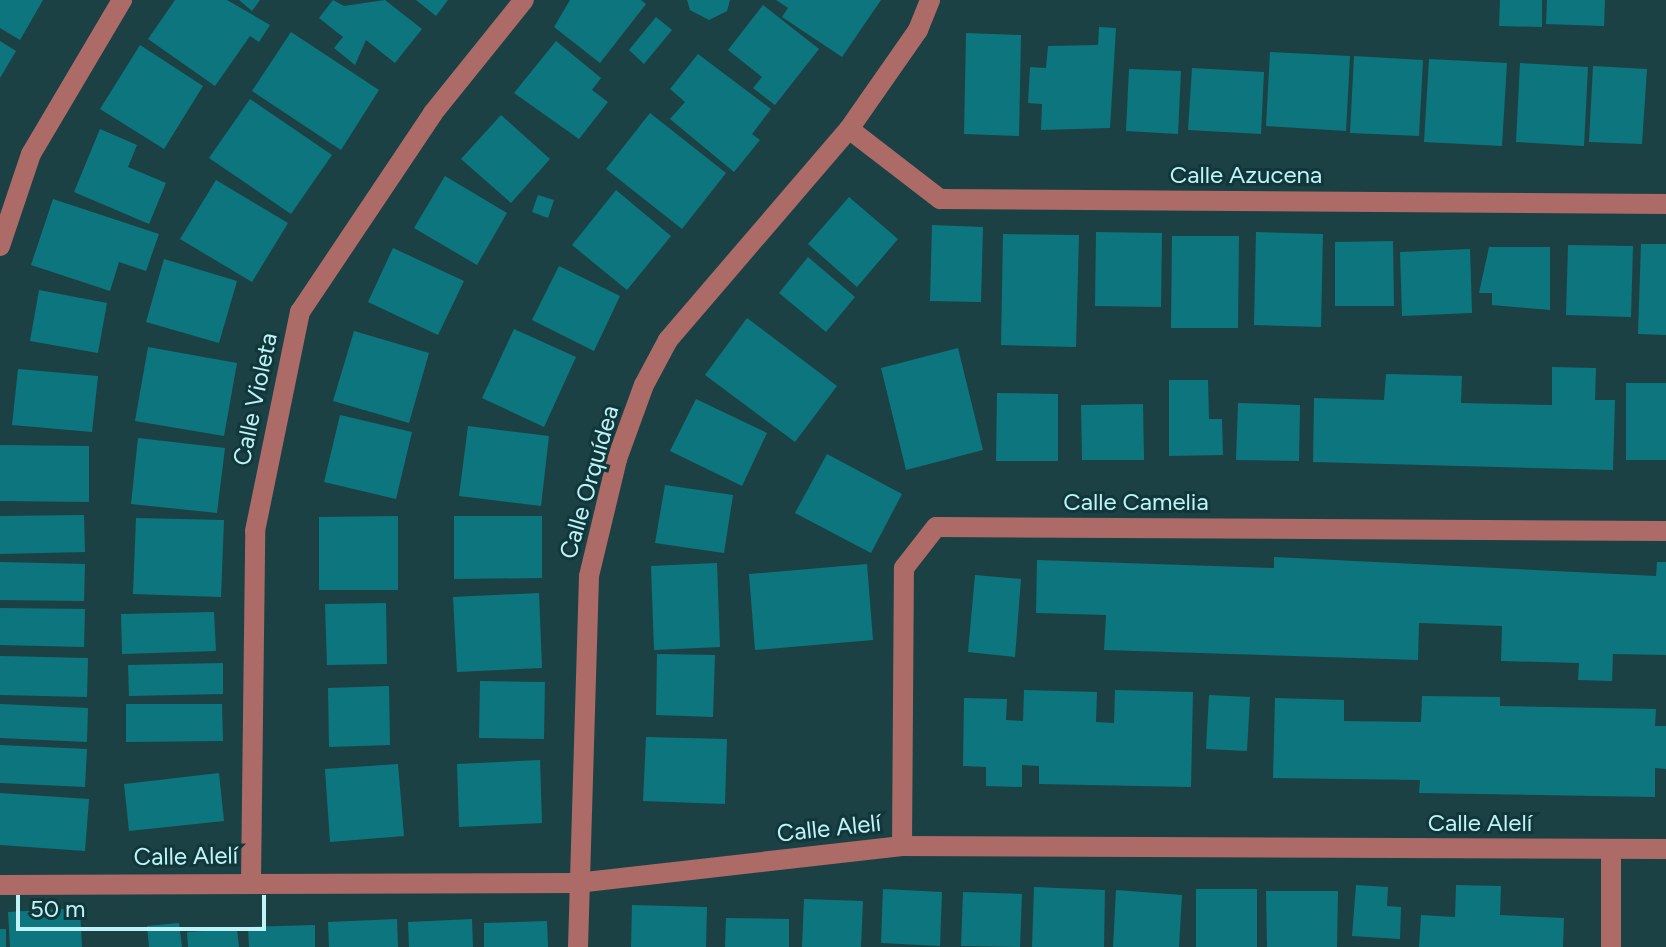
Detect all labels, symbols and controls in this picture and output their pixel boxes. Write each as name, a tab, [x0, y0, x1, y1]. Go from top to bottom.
street label: Calle Azucena	[1170, 161, 1322, 189]
street label: Calle Violeta	[227, 330, 283, 468]
street label: Calle Orquídea	[553, 402, 625, 562]
street label: Calle Camelia	[1063, 488, 1209, 516]
street label: Calle Alelí	[775, 808, 883, 848]
street label: Calle Alelí	[1428, 809, 1532, 837]
street label: Calle Alelí	[133, 841, 239, 871]
scale bar	[20, 879, 270, 929]
text: 50 m	[30, 894, 86, 923]

